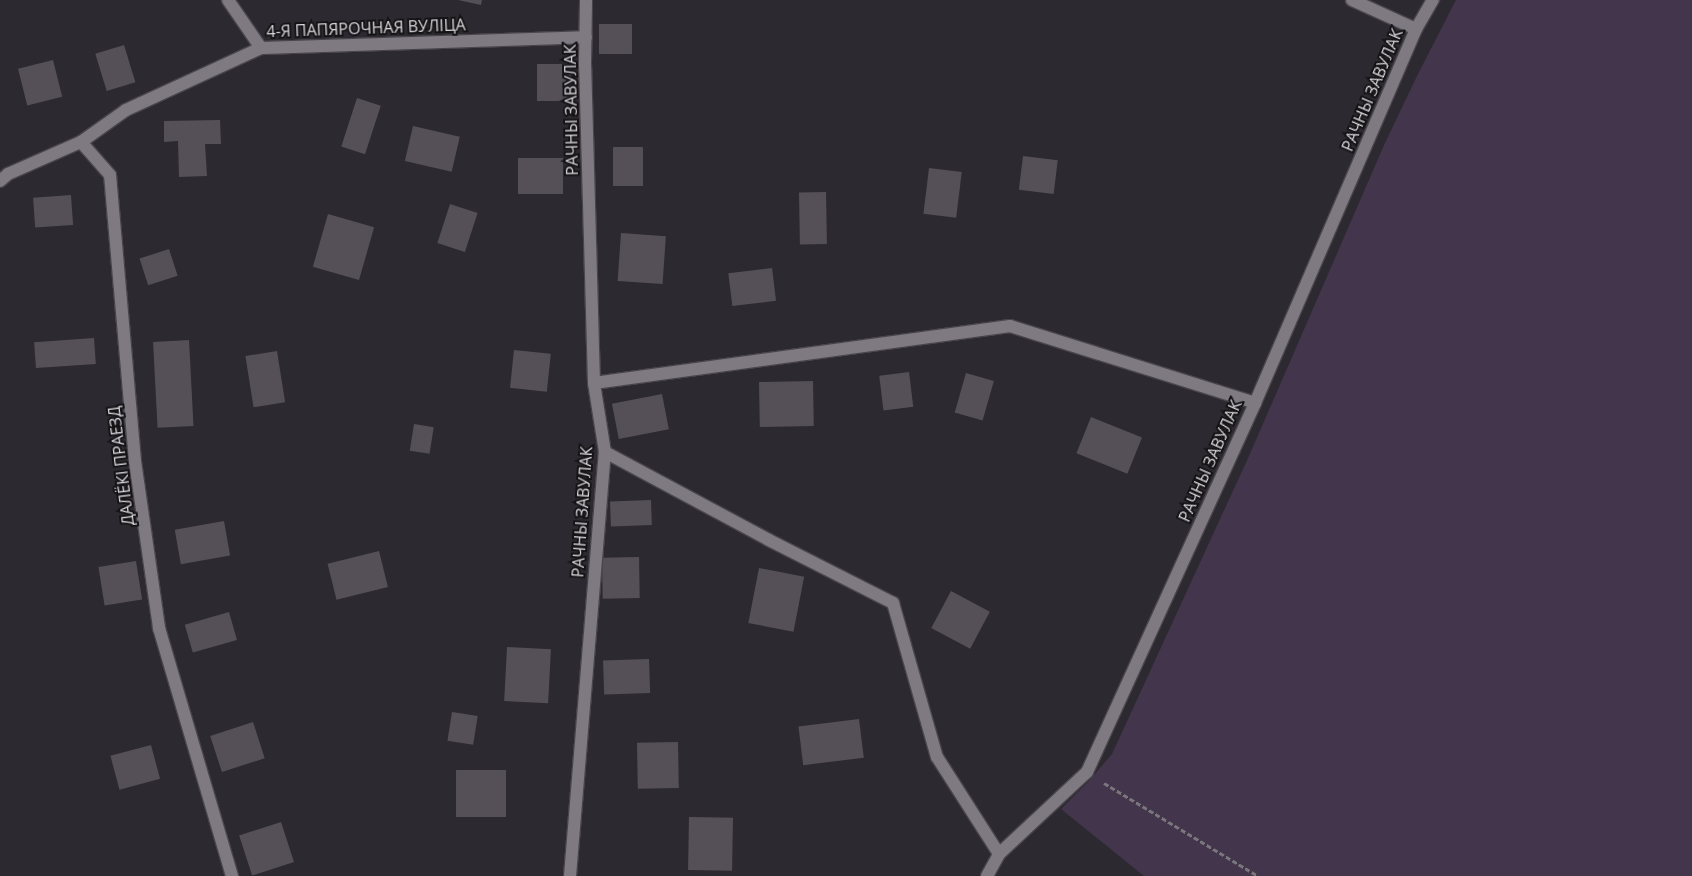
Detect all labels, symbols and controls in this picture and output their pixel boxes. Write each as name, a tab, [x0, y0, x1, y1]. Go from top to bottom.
street label: 4-Я ПАПЯРОЧНАЯ ВУЛІЦА	[266, 15, 466, 41]
street label: РАЧНЫ ЗАВУЛАК	[1338, 26, 1406, 154]
street label: РАЧНЫ ЗАВУЛАК	[560, 44, 582, 176]
street label: РАЧНЫ ЗАВУЛАК	[1175, 397, 1245, 525]
street label: ДАЛЁКІ ПРАЕЗД	[104, 405, 138, 527]
street label: РАЧНЫ ЗАВУЛАК	[568, 446, 596, 578]

